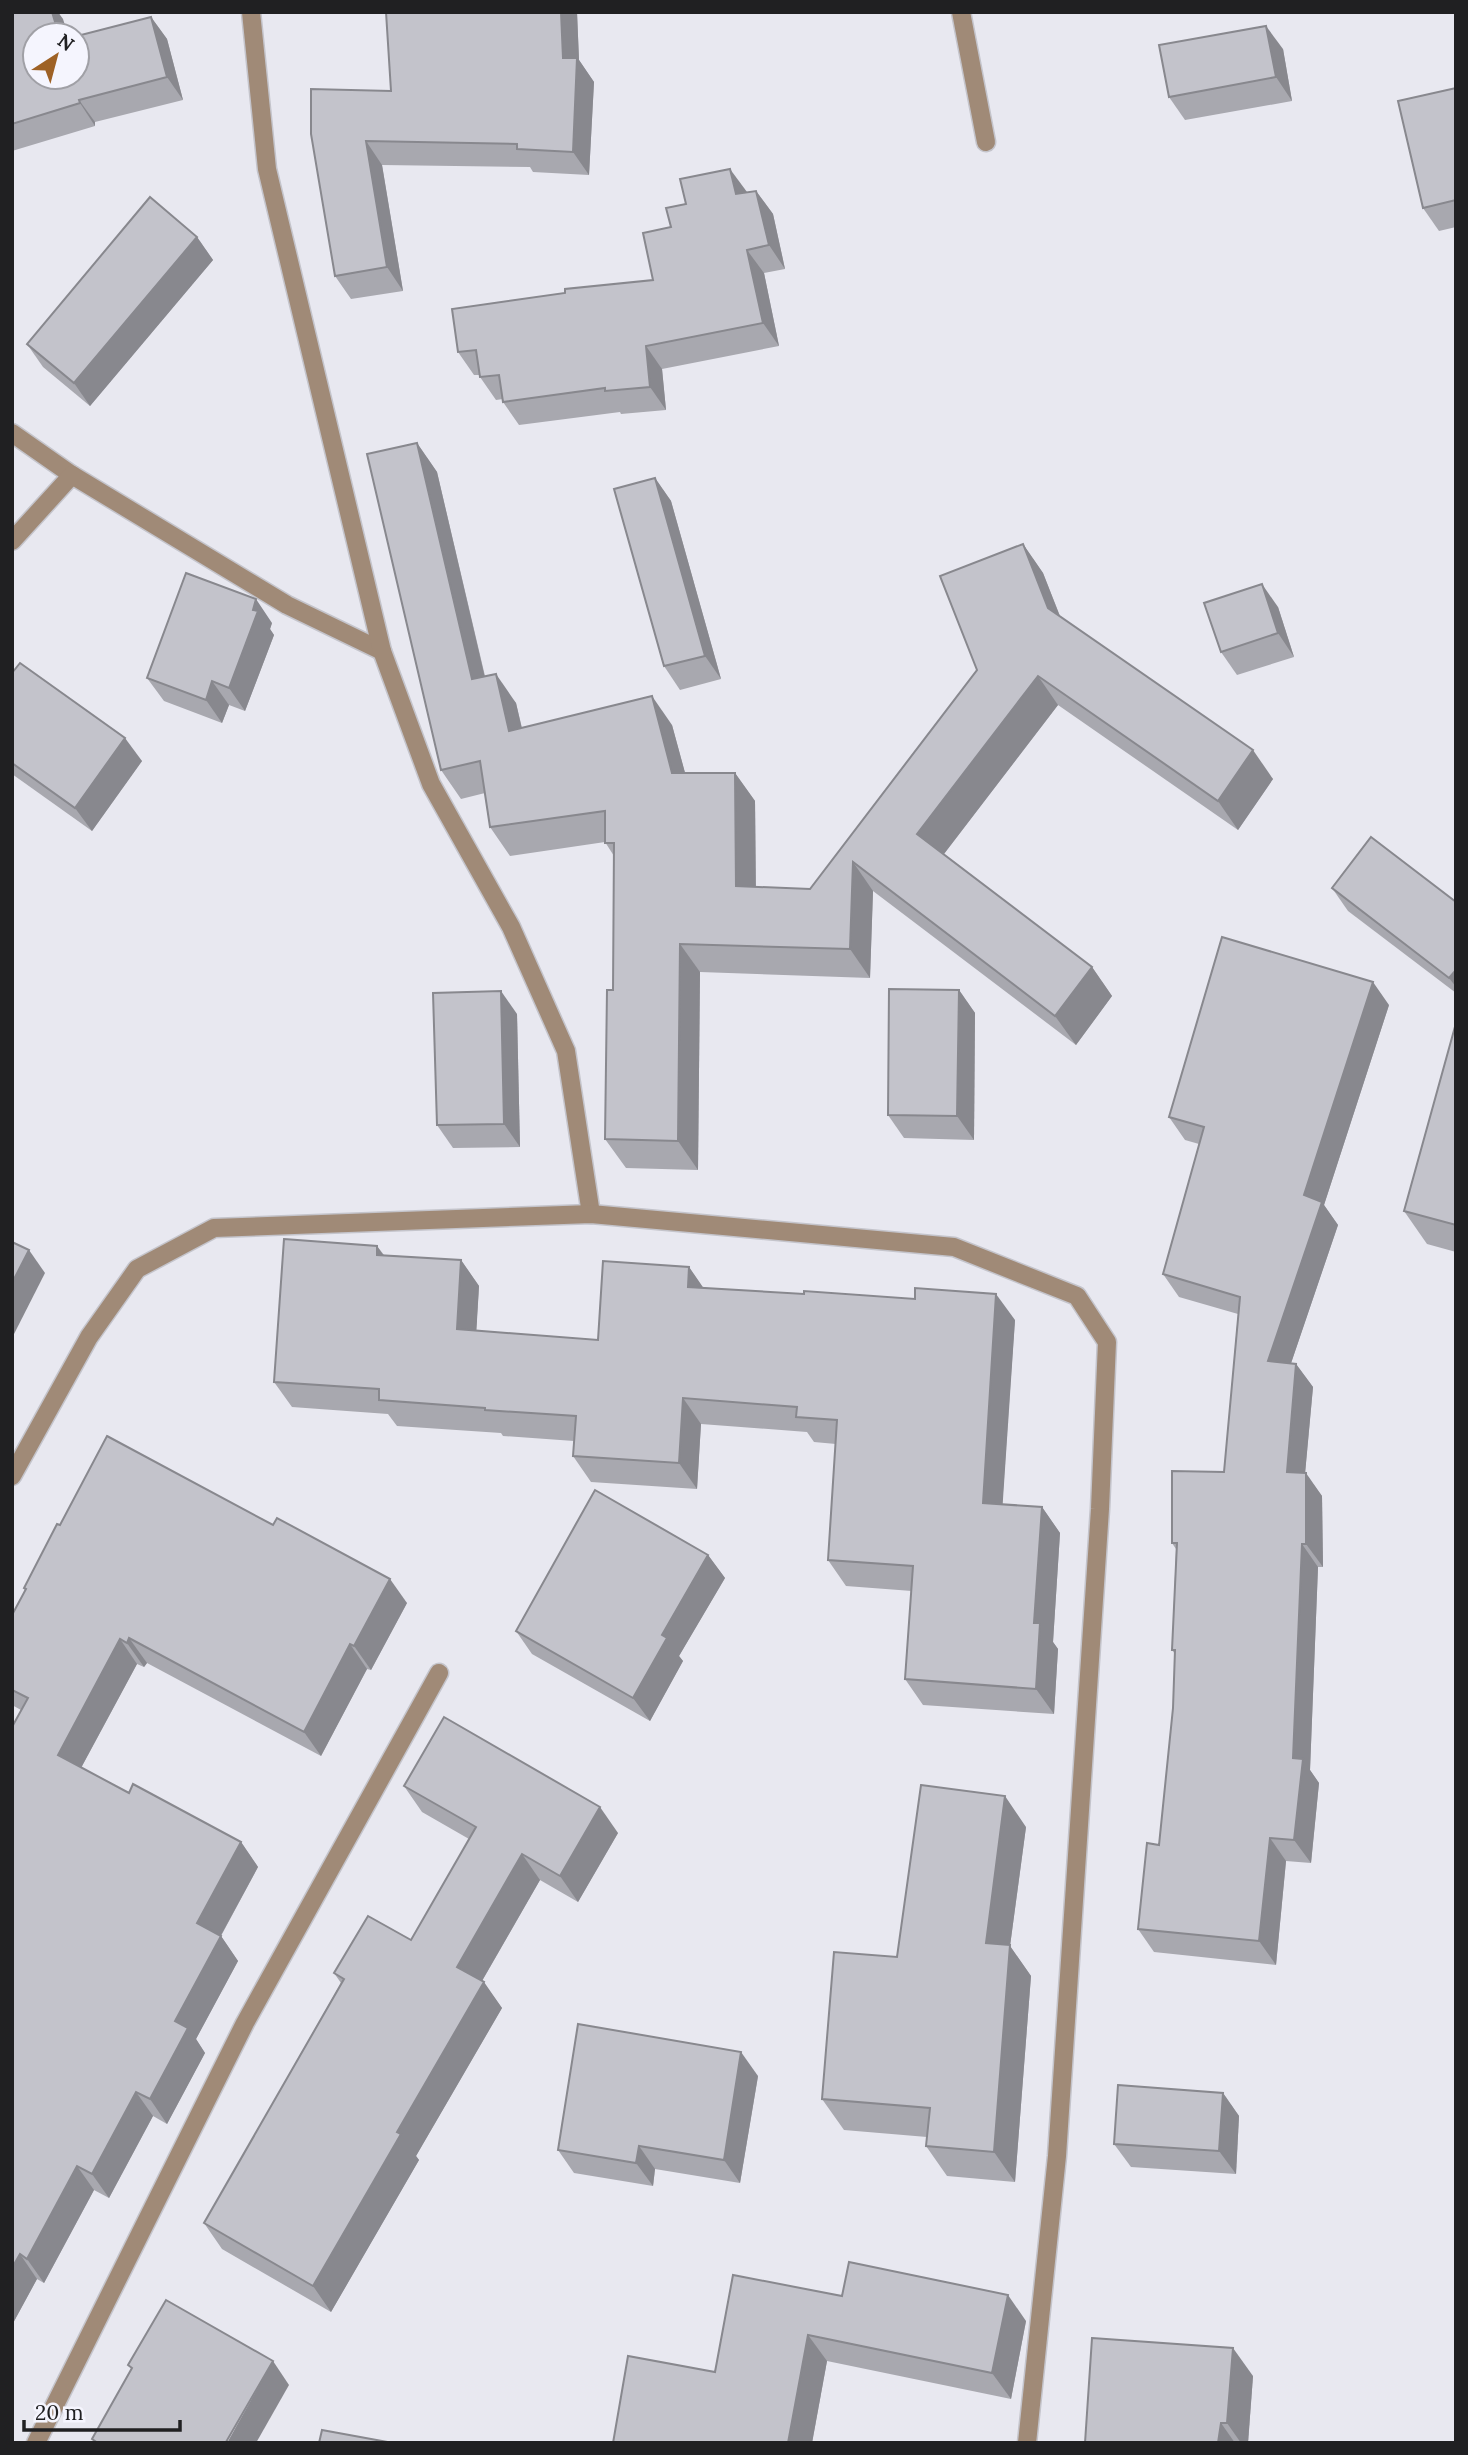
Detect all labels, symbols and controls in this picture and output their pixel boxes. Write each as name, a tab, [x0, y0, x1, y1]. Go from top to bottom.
north arrow	[21, 21, 91, 91]
text: N	[53, 28, 79, 56]
scale bar	[24, 2388, 180, 2432]
text: 20 m	[35, 2399, 84, 2426]

